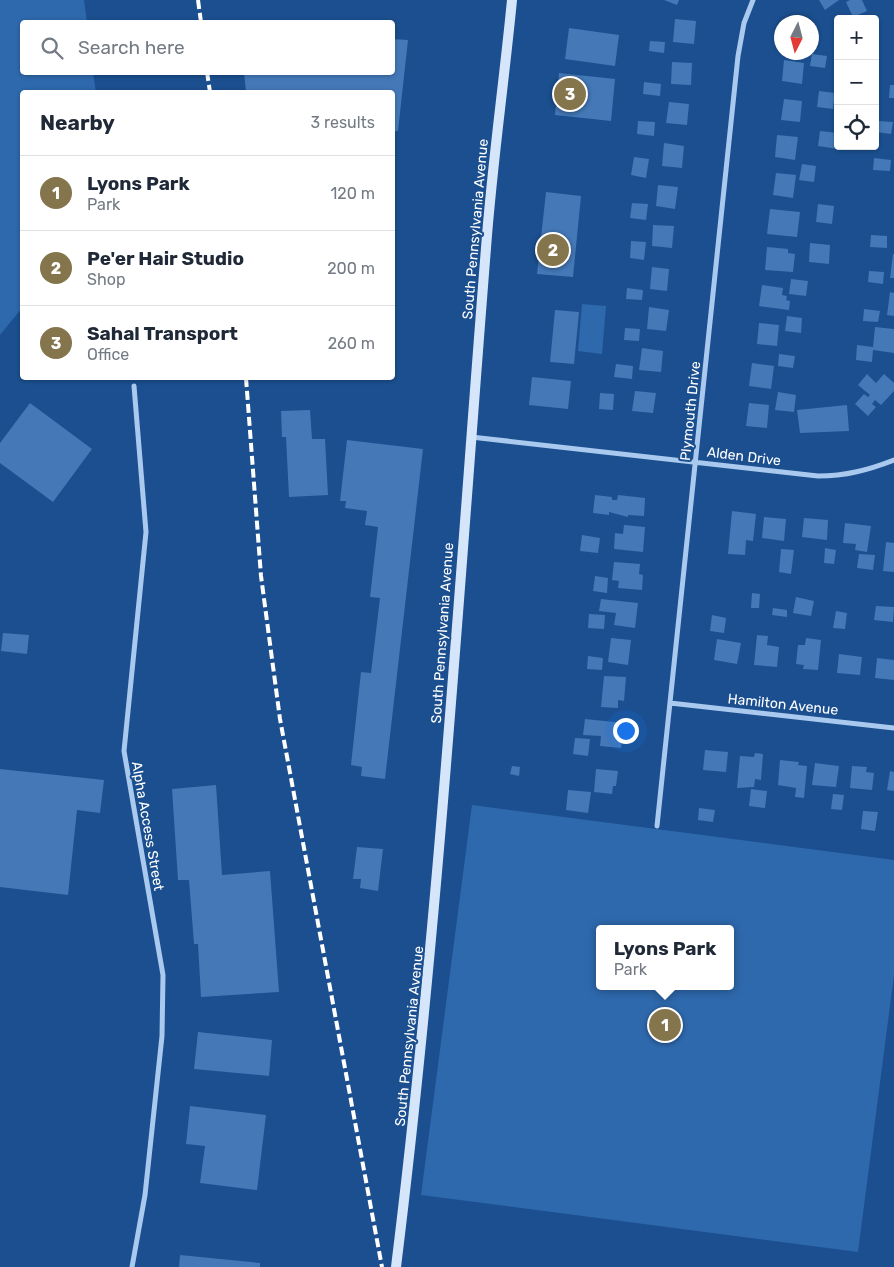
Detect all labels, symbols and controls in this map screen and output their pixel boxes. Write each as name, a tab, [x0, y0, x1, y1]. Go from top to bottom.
north arrow	[774, 15, 819, 60]
map controls	[834, 15, 879, 150]
button: +	[834, 15, 879, 60]
search box	[20, 20, 395, 75]
icon: search	[38, 34, 66, 62]
text: Search here	[78, 36, 185, 59]
button: −	[834, 60, 879, 105]
pin: 3	[554, 75, 586, 113]
button: locate	[834, 105, 879, 150]
text: Nearby	[40, 110, 115, 135]
text: 3 results	[310, 113, 375, 132]
street label: South Pennsylvania Avenue	[459, 138, 492, 320]
text: Lyons Park	[87, 172, 190, 195]
text: 1	[52, 184, 60, 203]
text: 120 m	[330, 184, 375, 203]
text: Park	[87, 195, 120, 214]
pin: 2	[537, 231, 569, 269]
text: Pe'er Hair Studio	[87, 247, 244, 270]
text: 2	[51, 259, 61, 278]
text: 200 m	[327, 259, 375, 278]
text: Shop	[87, 270, 125, 289]
text: Sahal Transport	[87, 322, 238, 345]
text: 3	[51, 334, 61, 353]
text: 260 m	[328, 334, 375, 353]
text: Office	[87, 345, 129, 364]
street label: Plymouth Drive	[677, 360, 704, 462]
street label: Alden Drive	[706, 444, 782, 469]
street label: South Pennsylvania Avenue	[428, 542, 457, 724]
street label: Hamilton Avenue	[727, 690, 839, 719]
your location	[613, 718, 639, 744]
street label: Alpha Access Street	[128, 760, 167, 893]
popup	[596, 925, 734, 990]
text: Lyons Park	[614, 937, 716, 960]
street label: South Pennsylvania Avenue	[392, 945, 427, 1127]
text: Park	[614, 960, 647, 979]
pin: 1	[649, 1006, 681, 1044]

